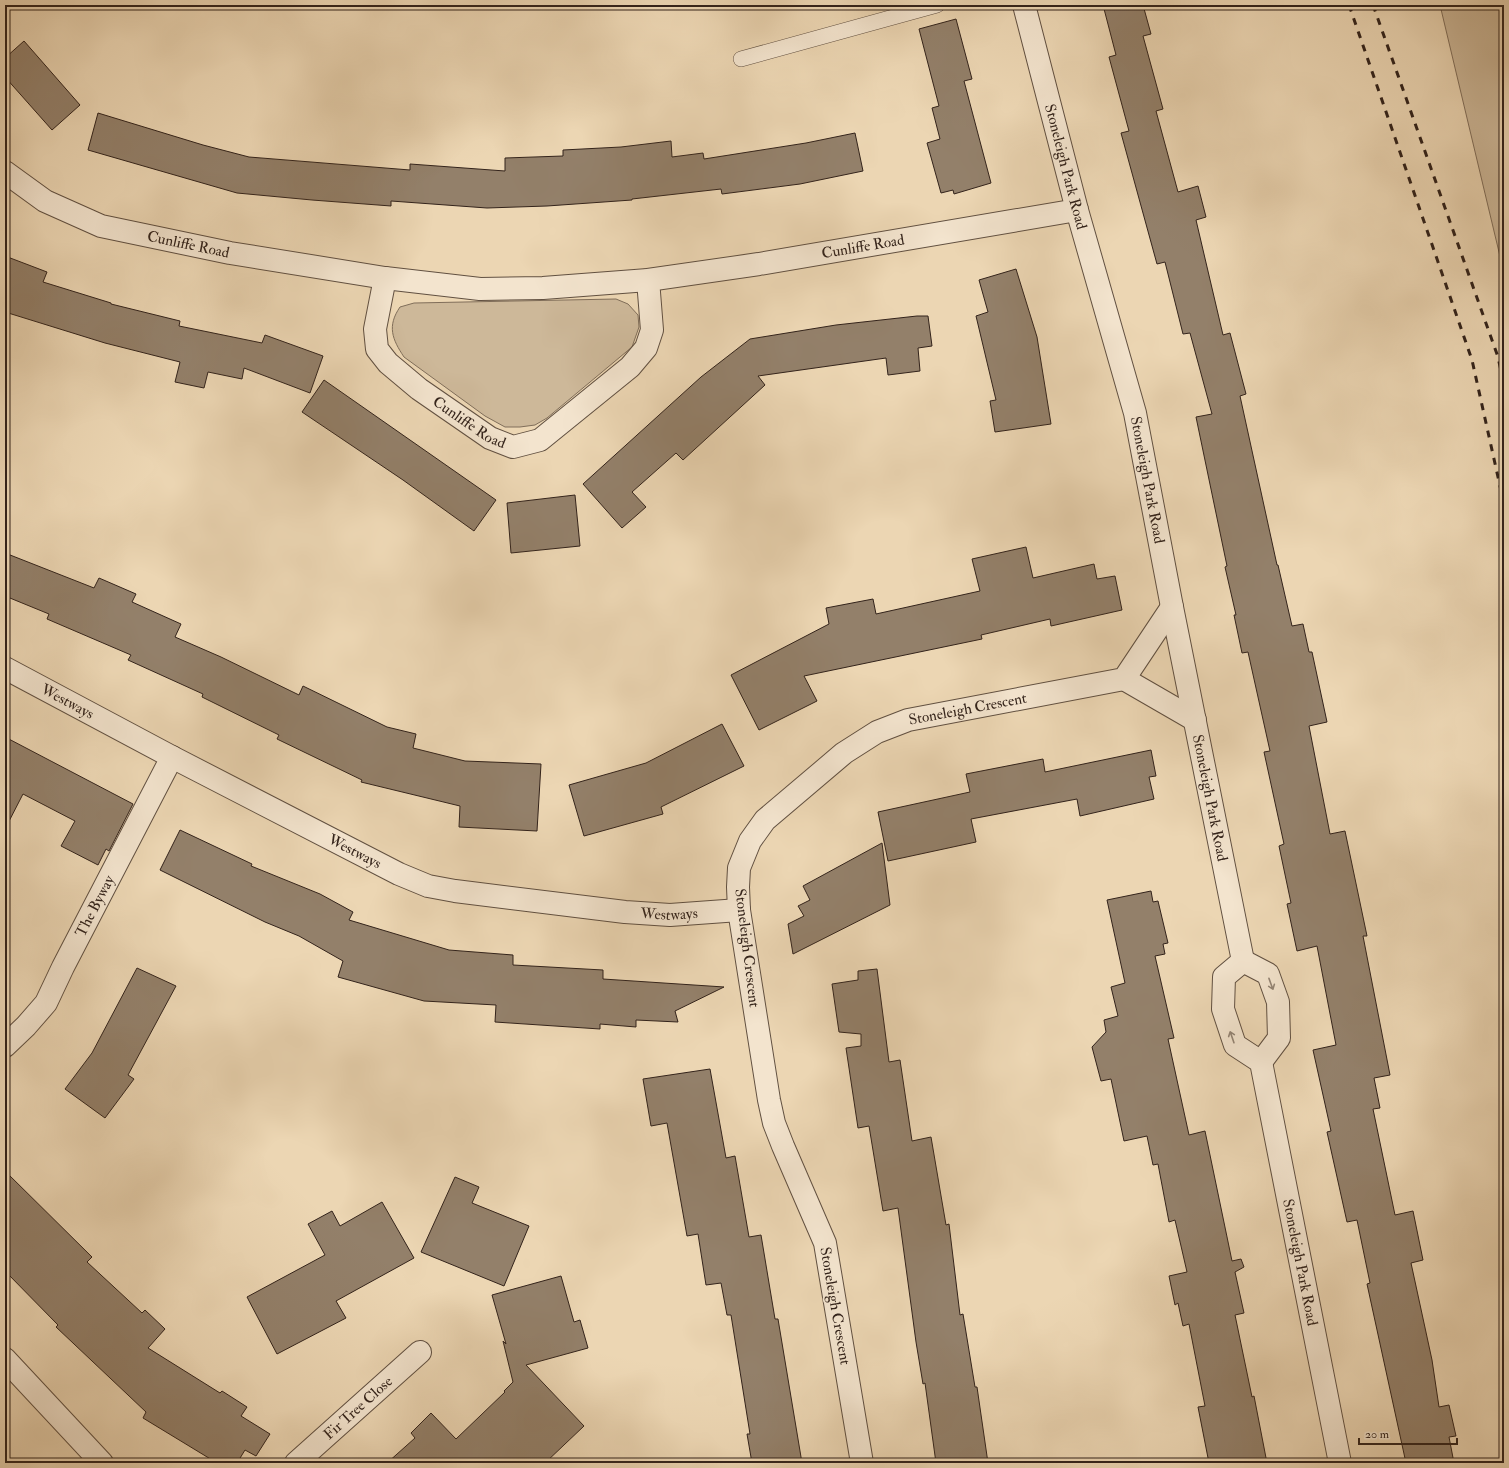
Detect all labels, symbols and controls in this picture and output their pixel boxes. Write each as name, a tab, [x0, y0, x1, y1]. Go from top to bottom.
street label: Stoneleigh Park Road	[1040, 102, 1092, 232]
street label: Cunliffe Road	[146, 226, 232, 262]
street label: Cunliffe Road	[820, 230, 906, 263]
street label: Cunliffe Road	[429, 392, 509, 453]
street label: Stoneleigh Park Road	[1126, 415, 1169, 546]
street label: Westways	[37, 679, 97, 723]
street label: Stoneleigh Crescent	[907, 688, 1028, 729]
street label: Stoneleigh Park Road	[1188, 733, 1232, 863]
street label: Westways	[324, 829, 385, 873]
street label: The Byway	[71, 872, 119, 940]
street label: Stoneleigh Crescent	[730, 888, 764, 1009]
street label: Westways	[639, 903, 698, 925]
one-way arrow	[1268, 978, 1276, 990]
one-way arrow	[1228, 1030, 1235, 1043]
street label: Stoneleigh Park Road	[1279, 1197, 1322, 1328]
street label: Stoneleigh Crescent	[815, 1246, 855, 1367]
street label: Fir Tree Close	[319, 1372, 396, 1443]
scale bar	[1359, 1420, 1457, 1446]
text: 20 m	[1365, 1427, 1390, 1442]

